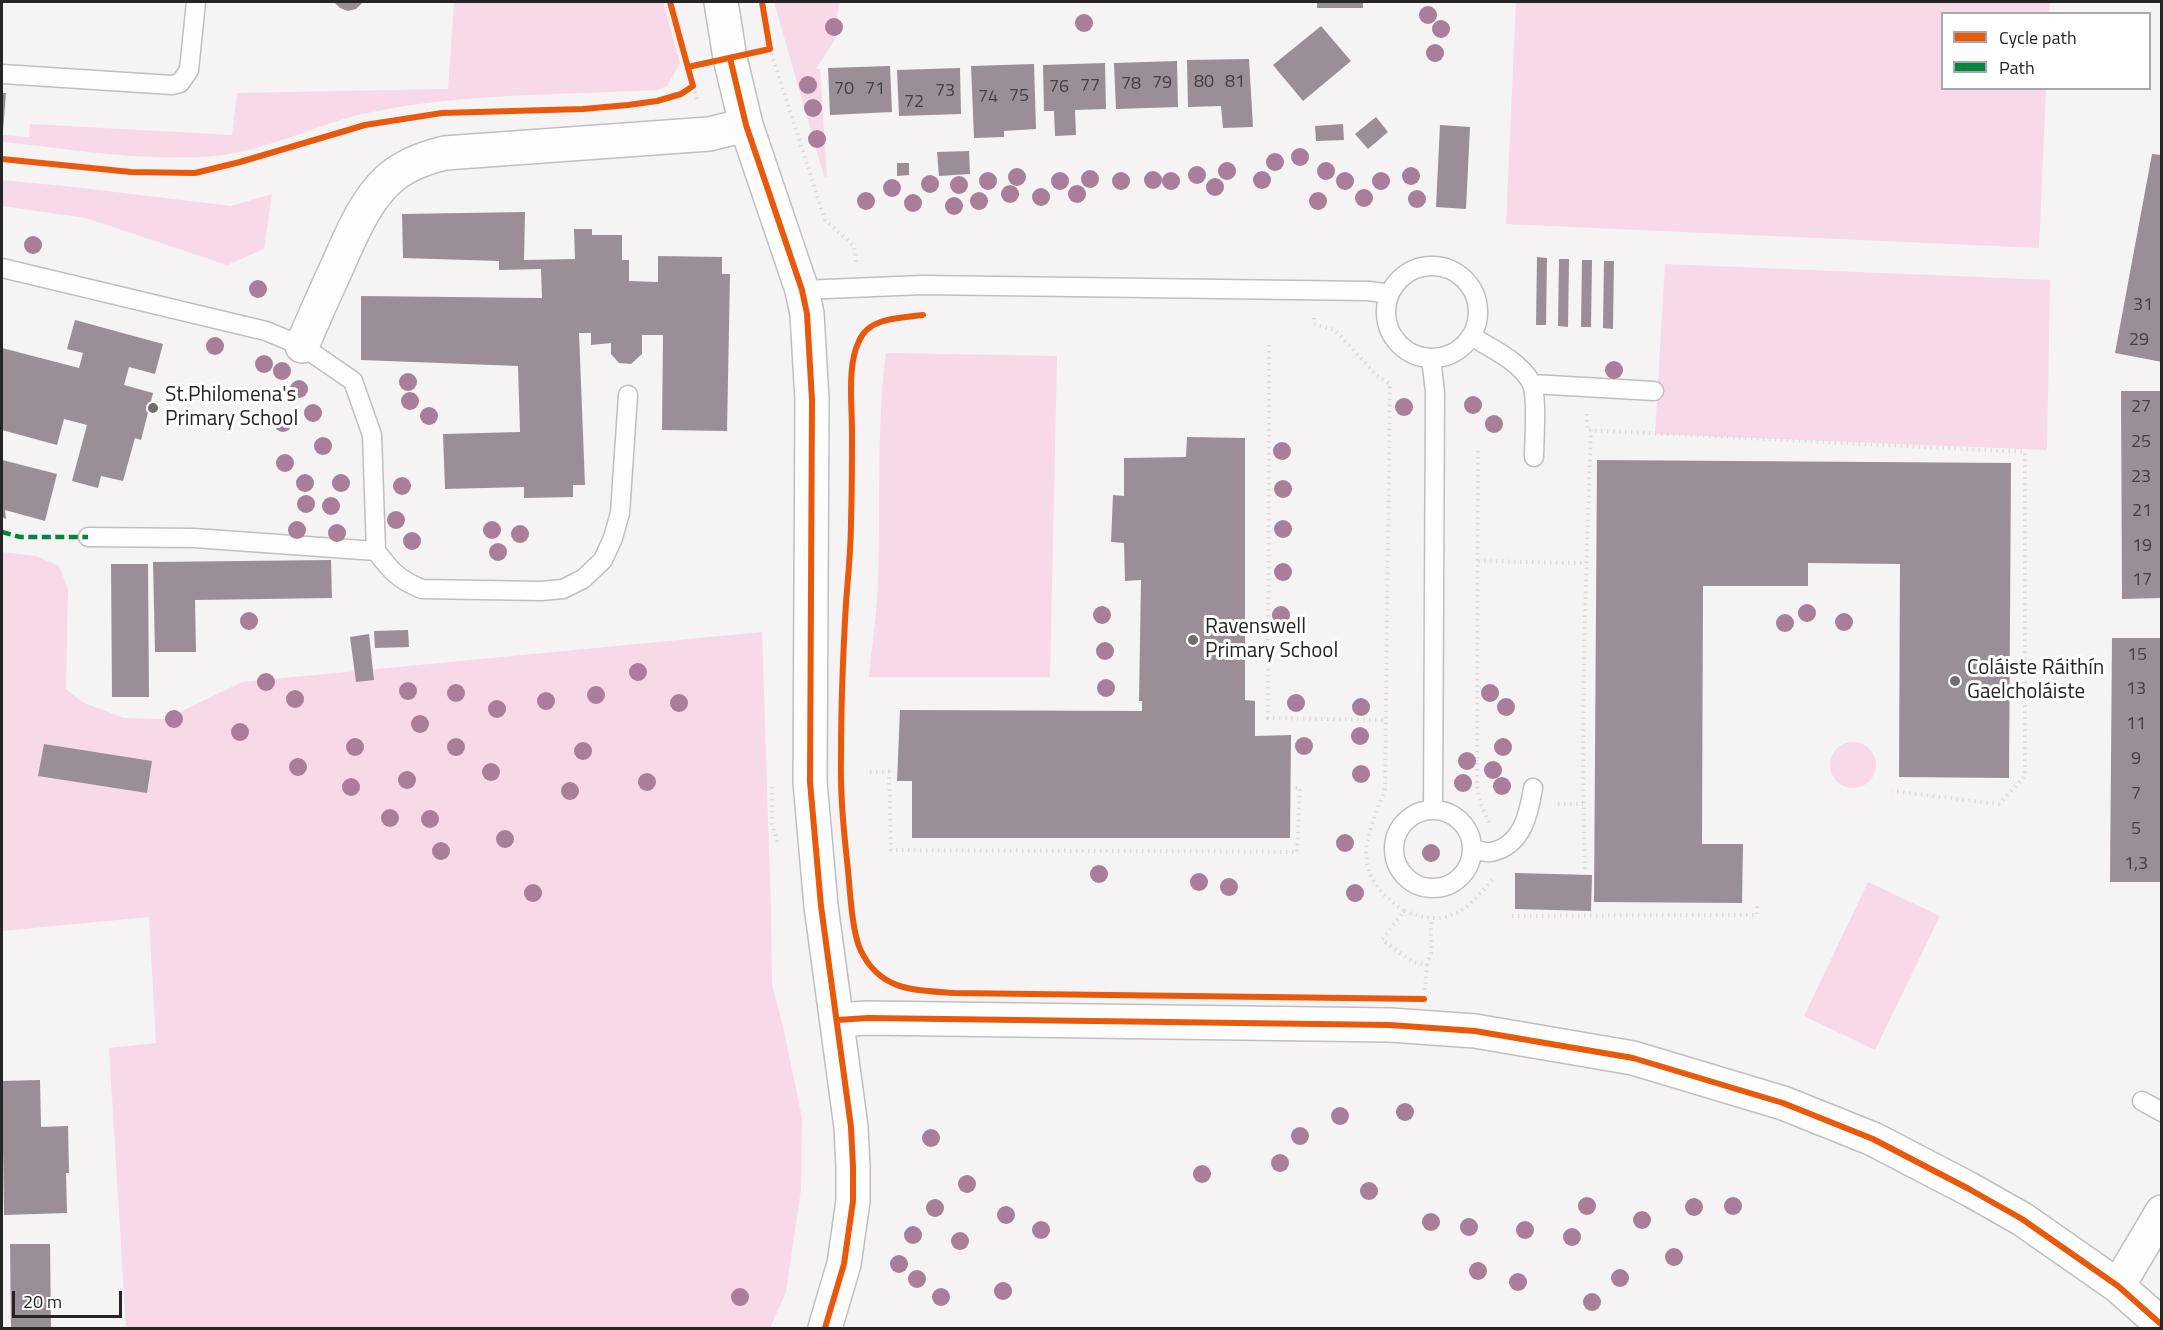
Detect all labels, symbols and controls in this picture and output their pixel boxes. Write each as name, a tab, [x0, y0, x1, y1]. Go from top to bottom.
legend	[1941, 12, 2151, 90]
text: Cycle path	[1999, 24, 2077, 51]
text: Path	[1999, 54, 2035, 81]
house number: 80	[1194, 72, 1214, 94]
house number: 81	[1225, 72, 1245, 94]
house number: 79	[1152, 73, 1172, 95]
house number: 78	[1121, 74, 1141, 96]
house number: 77	[1080, 76, 1100, 98]
house number: 76	[1049, 77, 1069, 99]
house number: 70	[834, 79, 854, 101]
house number: 71	[865, 79, 885, 101]
house number: 73	[935, 81, 955, 103]
house number: 75	[1009, 86, 1029, 108]
house number: 74	[978, 87, 998, 109]
house number: 72	[904, 92, 924, 114]
house number: 31	[2133, 295, 2153, 317]
house number: 29	[2129, 330, 2149, 352]
place label: St.Philomena's Primary School	[165, 383, 298, 433]
house number: 27	[2131, 397, 2151, 419]
marker: St.Philomena's Primary School	[146, 401, 160, 415]
house number: 25	[2131, 432, 2151, 454]
house number: 23	[2131, 467, 2151, 489]
house number: 21	[2132, 501, 2152, 523]
house number: 19	[2132, 536, 2152, 558]
house number: 17	[2132, 570, 2152, 592]
place label: Ravenswell Primary School	[1205, 615, 1338, 665]
marker: Ravenswell Primary School	[1186, 633, 1200, 647]
house number: 15	[2127, 645, 2147, 667]
place label: Coláiste Ráithín Gaelcholáiste	[1967, 656, 2104, 706]
marker: Coláiste Ráithín Gaelcholáiste	[1948, 674, 1962, 688]
house number: 13	[2126, 679, 2146, 701]
house number: 11	[2126, 714, 2146, 736]
house number: 9	[2131, 749, 2141, 771]
house number: 7	[2131, 784, 2141, 806]
house number: 5	[2131, 819, 2141, 841]
house number: 1,3	[2124, 854, 2148, 876]
scale bar	[15, 1279, 124, 1317]
text: 20 m	[23, 1288, 62, 1315]

